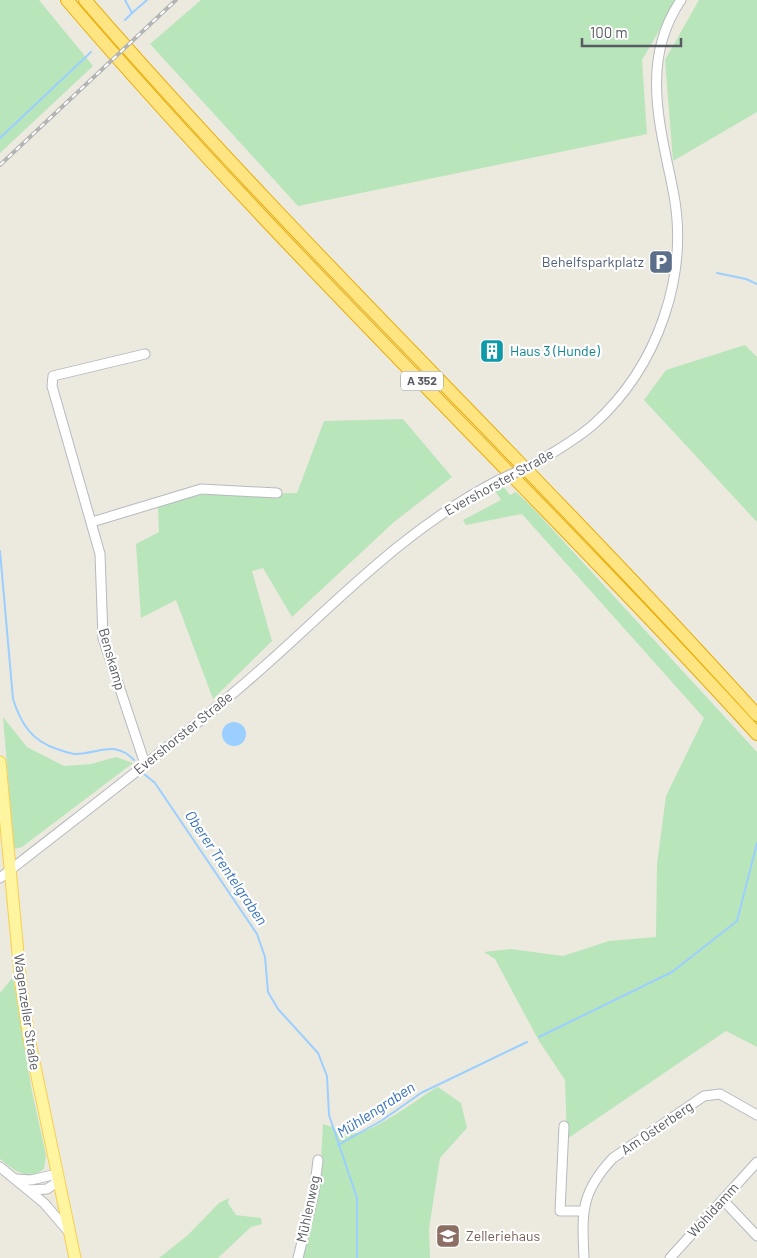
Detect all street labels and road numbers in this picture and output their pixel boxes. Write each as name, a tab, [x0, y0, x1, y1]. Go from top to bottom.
road number: A 352	[401, 372, 443, 391]
street label: Evershorster Straße	[441, 445, 556, 519]
street label: Benskamp	[96, 626, 129, 692]
street label: Evershorster Straße	[130, 688, 235, 778]
street label: Wagenzeller Straße	[11, 953, 44, 1071]
street label: Am Osterberg	[617, 1097, 696, 1158]
street label: Mühlenweg	[292, 1174, 323, 1244]
street label: Wohldamm	[684, 1179, 742, 1241]

